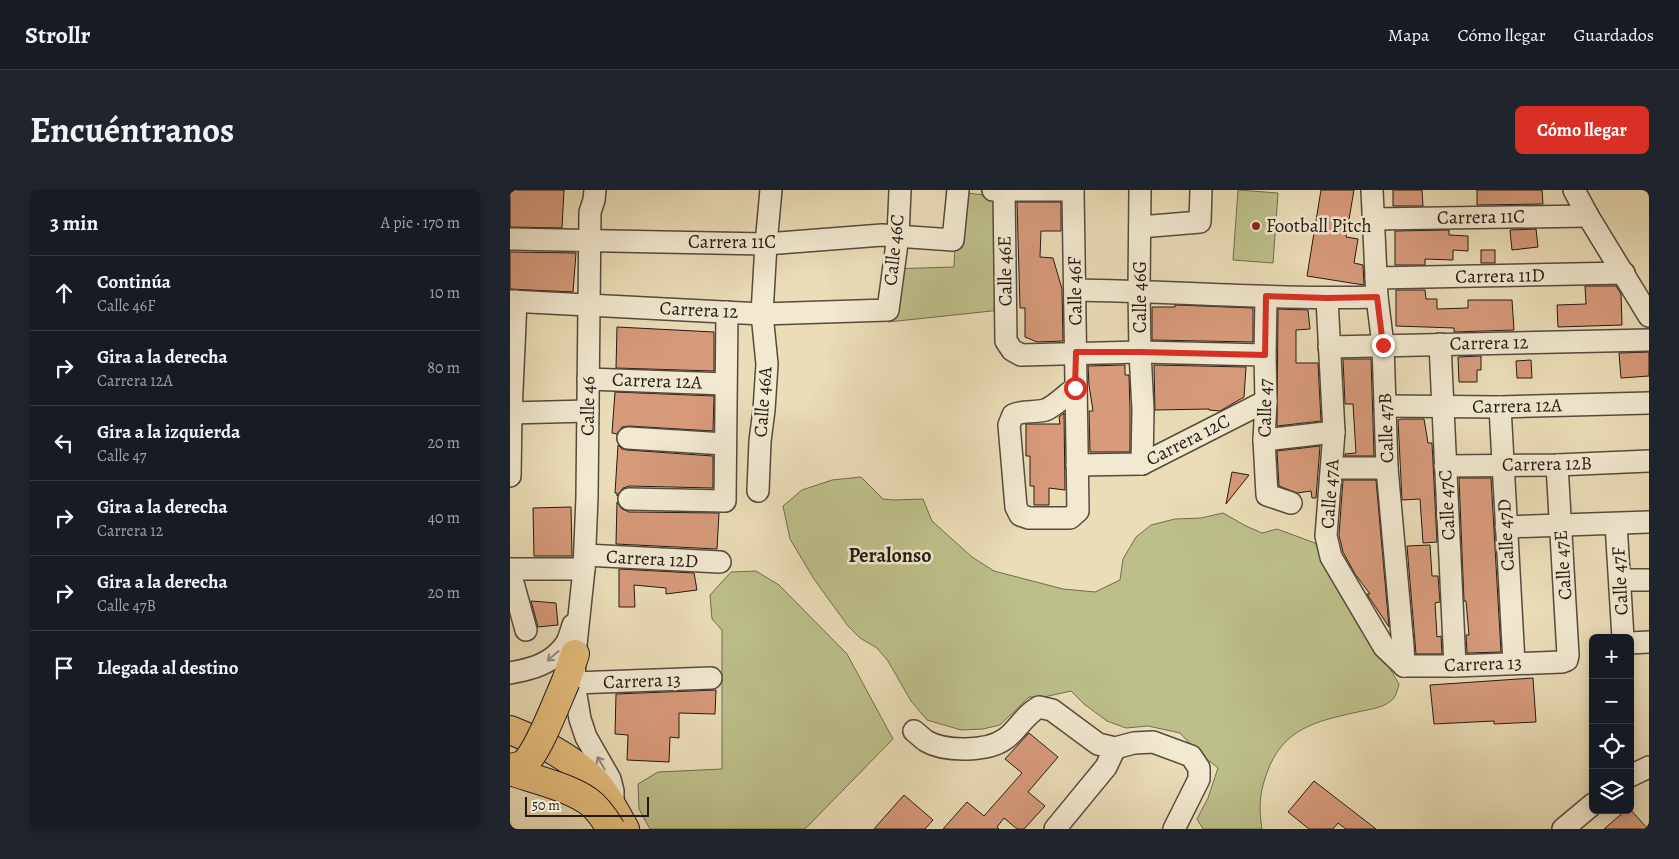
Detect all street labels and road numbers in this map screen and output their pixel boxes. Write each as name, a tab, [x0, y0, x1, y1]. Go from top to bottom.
street label: Carrera 11C	[1437, 203, 1525, 231]
street label: Calle 46C	[877, 213, 911, 287]
street label: Carrera 11C	[688, 229, 776, 255]
street label: Calle 46E	[991, 235, 1019, 307]
street label: Calle 46F	[1061, 256, 1089, 326]
street label: Calle 46G	[1127, 261, 1153, 333]
street label: Carrera 11D	[1455, 262, 1545, 290]
street label: Carrera 12	[659, 295, 739, 325]
street label: Carrera 12	[1449, 329, 1529, 357]
street label: Calle 46A	[748, 365, 778, 438]
street label: Carrera 12A	[612, 366, 703, 396]
street label: Calle 46	[574, 376, 602, 436]
street label: Calle 47	[1251, 378, 1279, 438]
street label: Calle 47B	[1372, 392, 1400, 464]
street label: Carrera 12A	[1472, 392, 1563, 420]
street label: Carrera 12C	[1142, 408, 1234, 472]
street label: Carrera 12B	[1502, 450, 1592, 478]
street label: Calle 47A	[1315, 457, 1345, 530]
street label: Calle 47C	[1432, 469, 1462, 541]
street label: Calle 47D	[1491, 498, 1521, 572]
street label: Calle 47E	[1548, 529, 1578, 601]
street label: Carrera 12D	[605, 544, 699, 574]
street label: Calle 47F	[1605, 546, 1635, 616]
street label: Carrera 13	[1444, 650, 1522, 678]
street label: Carrera 13	[603, 667, 681, 695]

